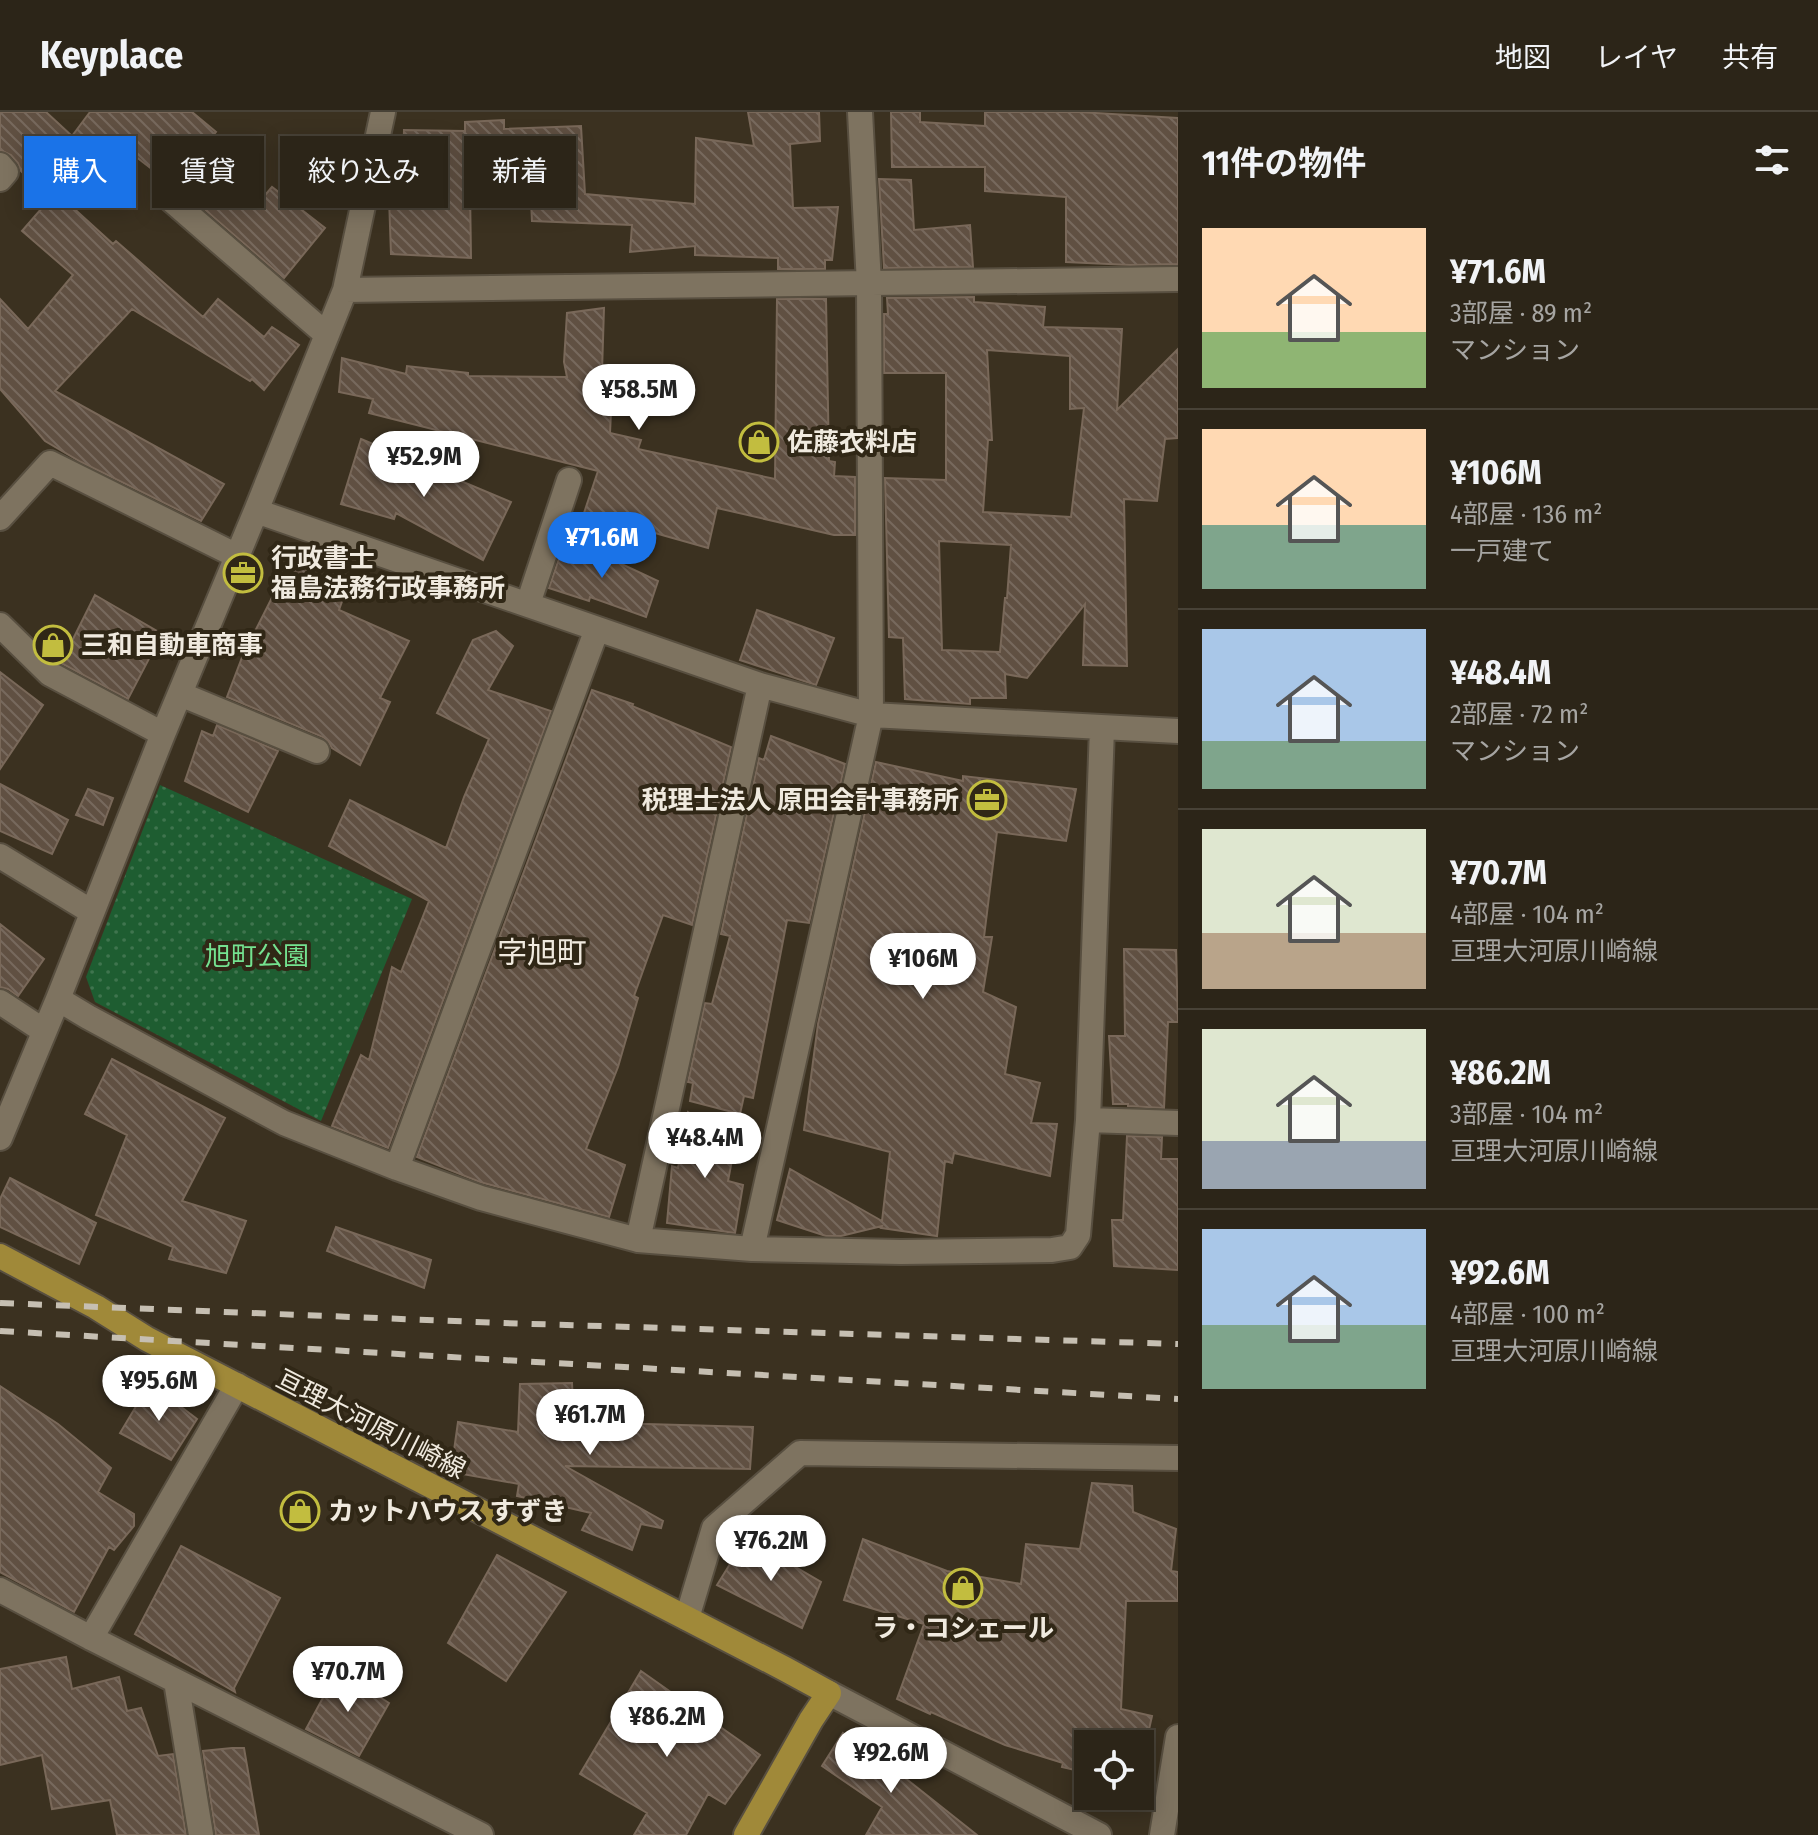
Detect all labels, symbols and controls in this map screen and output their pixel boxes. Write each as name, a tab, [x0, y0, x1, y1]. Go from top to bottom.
text: Keyplace	[40, 32, 183, 78]
text: 地図	[1495, 41, 1551, 74]
text: レイヤ	[1595, 41, 1678, 74]
text: 共有	[1722, 41, 1778, 74]
chip: 購入	[24, 136, 136, 208]
chip: 賃貸	[152, 136, 264, 208]
chip: 絞り込み	[280, 136, 448, 208]
chip: 新着	[464, 136, 576, 208]
icon: filters	[1750, 138, 1794, 182]
text: 11件の物件	[1202, 143, 1366, 184]
text: ¥71.6M	[1450, 251, 1546, 292]
icon: home	[1266, 260, 1362, 356]
text: 3部屋 · 89 m²	[1450, 298, 1592, 329]
text: マンション	[1450, 335, 1580, 366]
pin: ¥58.5M	[574, 364, 704, 432]
text: ¥58.5M	[600, 374, 678, 405]
shop icon: 佐藤衣料店	[738, 421, 780, 463]
place label: 佐藤衣料店	[787, 427, 917, 458]
pin: ¥52.9M	[359, 431, 489, 499]
text: ¥52.9M	[386, 441, 462, 472]
text: ¥106M	[1450, 452, 1542, 493]
icon: home	[1266, 461, 1362, 557]
text: 4部屋 · 136 m²	[1450, 499, 1602, 530]
pin: ¥71.6M	[537, 512, 667, 580]
text: ¥71.6M	[565, 522, 639, 553]
text: 一戸建て	[1450, 536, 1554, 567]
place label: 行政書士 福島法務行政事務所	[271, 543, 505, 604]
office icon: 行政書士 福島法務行政事務所	[222, 552, 264, 594]
shop icon: 三和自動車商事	[32, 624, 74, 666]
place label: 三和自動車商事	[81, 630, 263, 661]
text: ¥48.4M	[1450, 652, 1551, 693]
icon: home	[1266, 661, 1362, 757]
text: 2部屋 · 72 m²	[1450, 699, 1588, 730]
text: マンション	[1450, 736, 1580, 767]
office icon: 税理士法人 原田会計事務所	[966, 779, 1008, 821]
place label: 税理士法人 原田会計事務所	[642, 785, 959, 816]
text: ¥70.7M	[1450, 852, 1547, 893]
icon: home	[1266, 861, 1362, 957]
text: 4部屋 · 104 m²	[1450, 899, 1604, 930]
pin: ¥106M	[867, 933, 979, 1001]
district label: 字旭町	[497, 935, 587, 971]
text: 亘理大河原川崎線	[1450, 936, 1658, 967]
park label: 旭町公園	[205, 941, 309, 972]
text: ¥106M	[888, 943, 958, 974]
text: ¥86.2M	[1450, 1052, 1551, 1093]
icon: home	[1266, 1061, 1362, 1157]
text: 3部屋 · 104 m²	[1450, 1099, 1603, 1130]
pin: ¥48.4M	[640, 1112, 770, 1180]
text: ¥48.4M	[666, 1122, 744, 1153]
text: 亘理大河原川崎線	[1450, 1136, 1658, 1167]
text: ¥92.6M	[1450, 1252, 1550, 1293]
icon: home	[1266, 1261, 1362, 1357]
text: 4部屋 · 100 m²	[1450, 1299, 1605, 1330]
text: 亘理大河原川崎線	[1450, 1336, 1658, 1367]
pin: ¥95.6M	[94, 1355, 224, 1423]
street label: 亘理大河原川崎線	[271, 1363, 470, 1485]
text: ¥95.6M	[120, 1365, 198, 1396]
pin: ¥61.7M	[525, 1389, 655, 1457]
text: ¥61.7M	[554, 1399, 626, 1430]
shop icon: カットハウス すずき	[279, 1490, 321, 1532]
place label: カットハウス すずき	[328, 1496, 567, 1527]
pin: ¥76.2M	[706, 1515, 836, 1583]
text: ¥76.2M	[734, 1525, 808, 1556]
shop icon: ラ・コシェール	[942, 1567, 984, 1609]
place label: ラ・コシェール	[872, 1613, 1054, 1644]
pin: ¥70.7M	[283, 1646, 413, 1714]
text: ¥70.7M	[311, 1656, 385, 1687]
pin: ¥86.2M	[602, 1691, 732, 1759]
text: ¥86.2M	[628, 1701, 706, 1732]
pin: ¥92.6M	[826, 1727, 956, 1795]
map controls	[1074, 1730, 1154, 1810]
button: locate	[1074, 1730, 1154, 1810]
text: ¥92.6M	[853, 1737, 929, 1768]

